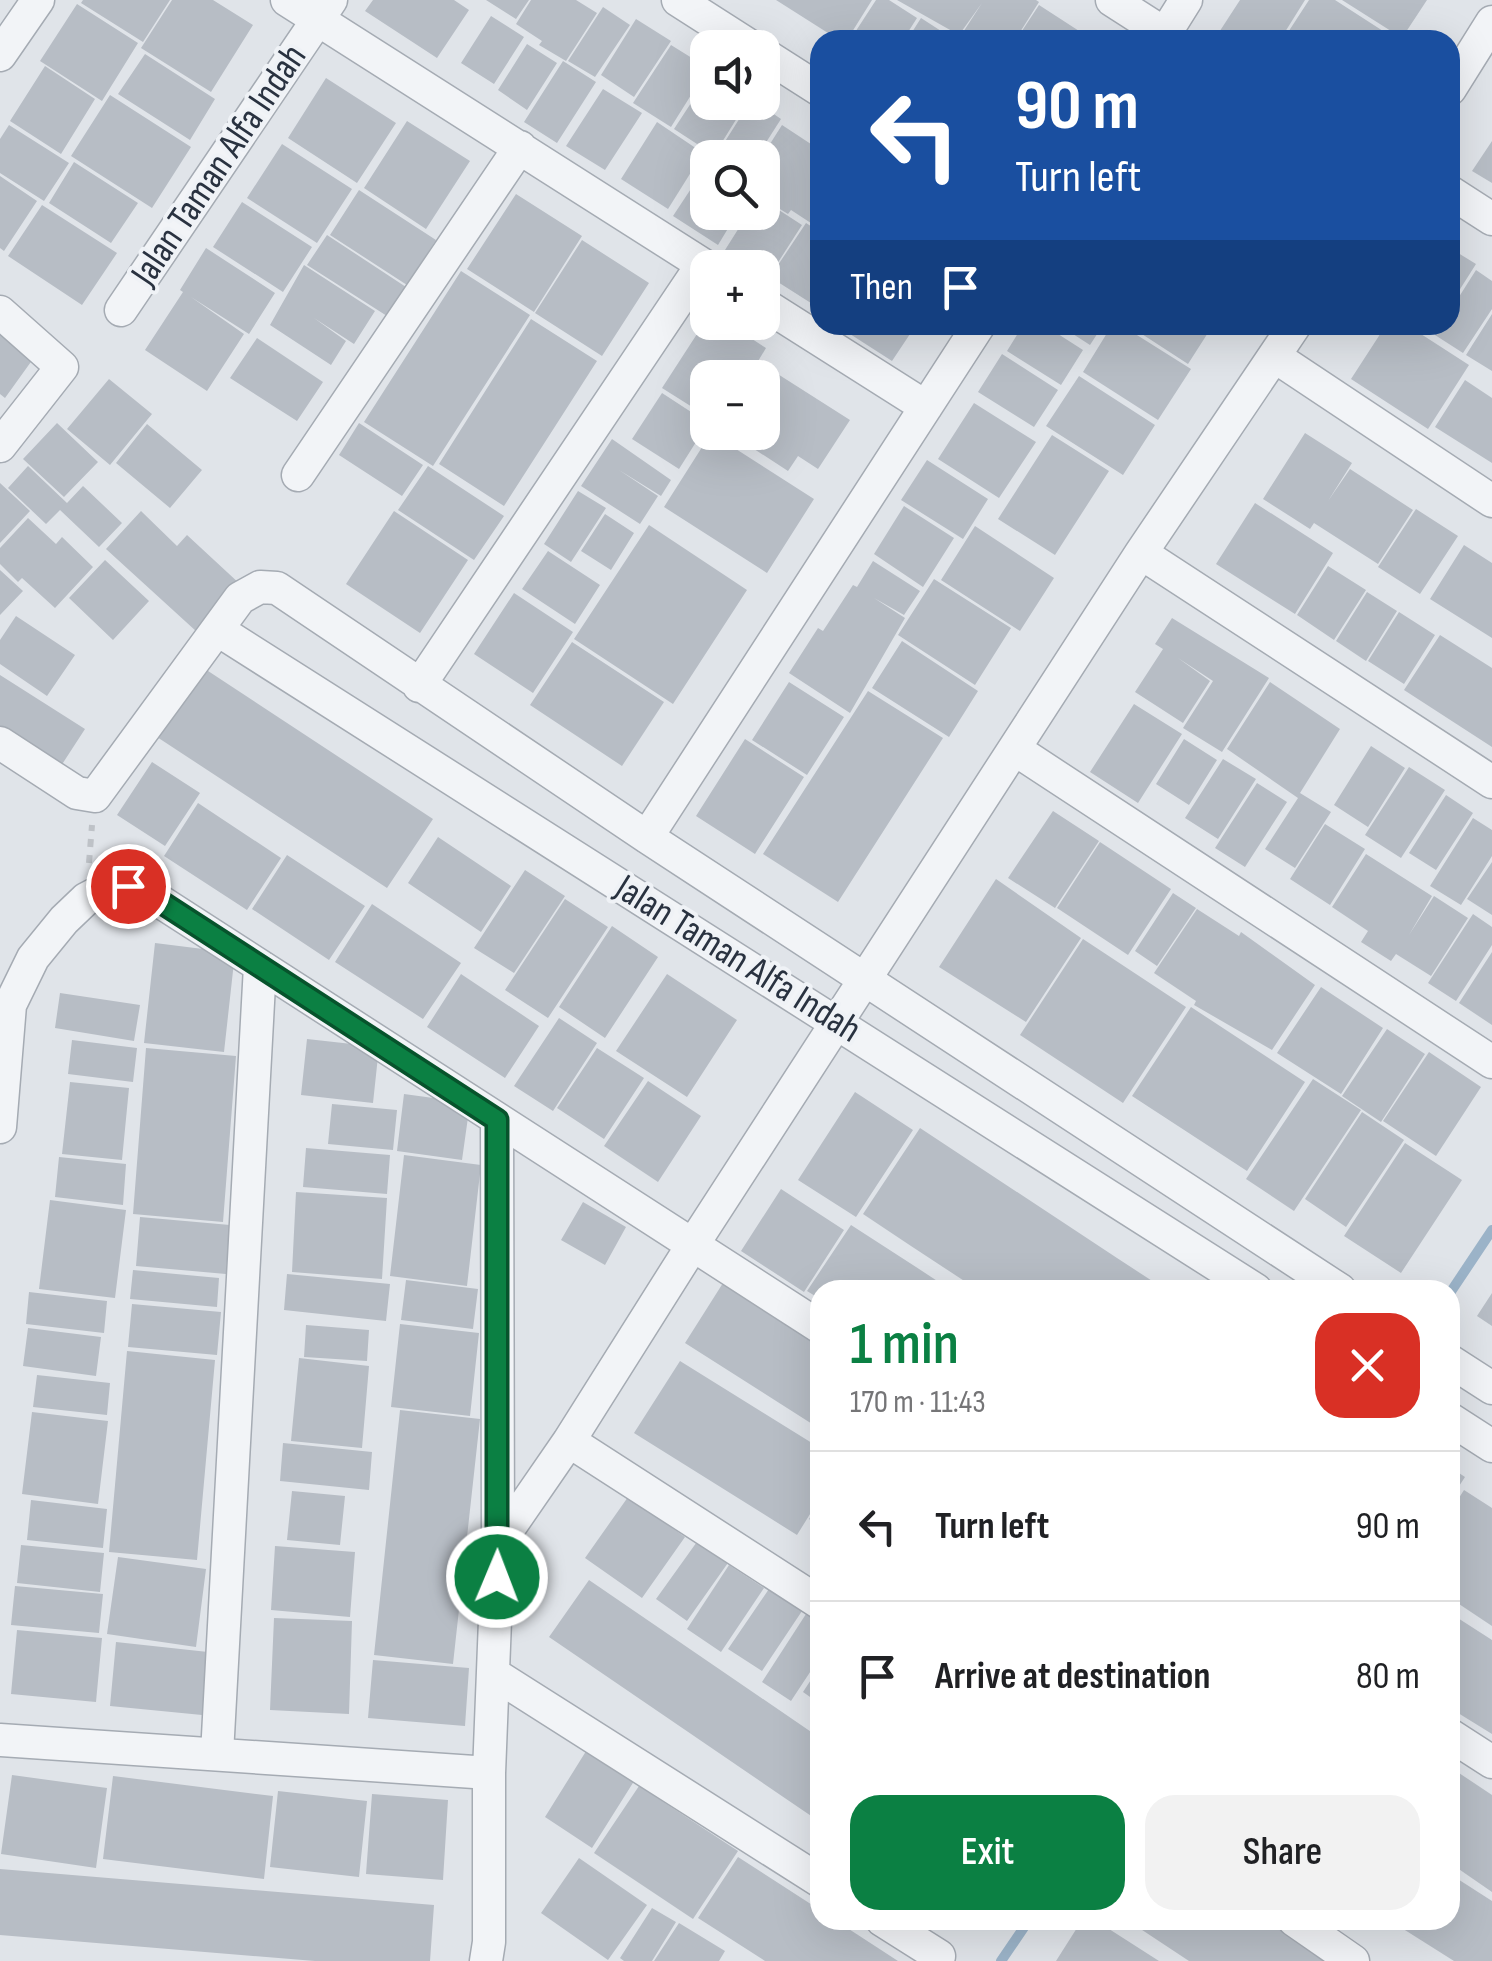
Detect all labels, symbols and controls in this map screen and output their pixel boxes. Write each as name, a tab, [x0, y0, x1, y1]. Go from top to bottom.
map controls	[690, 30, 780, 450]
button: sound	[690, 30, 780, 120]
street label: Jalan Taman Alfa Indah	[121, 36, 316, 295]
text: 90 m	[1015, 65, 1139, 149]
icon: left	[850, 70, 980, 200]
button: search	[690, 140, 780, 230]
text: Turn left	[1015, 150, 1141, 205]
button: +	[690, 250, 780, 340]
icon: arrive	[933, 260, 988, 315]
text: Then	[850, 265, 913, 310]
button: −	[690, 360, 780, 450]
pin	[86, 844, 171, 929]
icon: arrive	[101, 859, 156, 914]
street label: Jalan Taman Alfa Indah	[606, 865, 869, 1053]
text: 1 min	[850, 1309, 959, 1381]
button: close	[1315, 1313, 1420, 1418]
text: 170 m · 11:43	[850, 1383, 986, 1422]
icon: left	[850, 1499, 905, 1554]
text: Turn left	[935, 1504, 1049, 1549]
text: 90 m	[1356, 1504, 1420, 1549]
position arrow	[445, 1525, 549, 1629]
icon: arrive	[850, 1649, 905, 1704]
text: Arrive at destination	[935, 1654, 1210, 1699]
text: 80 m	[1356, 1654, 1420, 1699]
button: Exit	[850, 1795, 1125, 1910]
button: Share	[1145, 1795, 1420, 1910]

